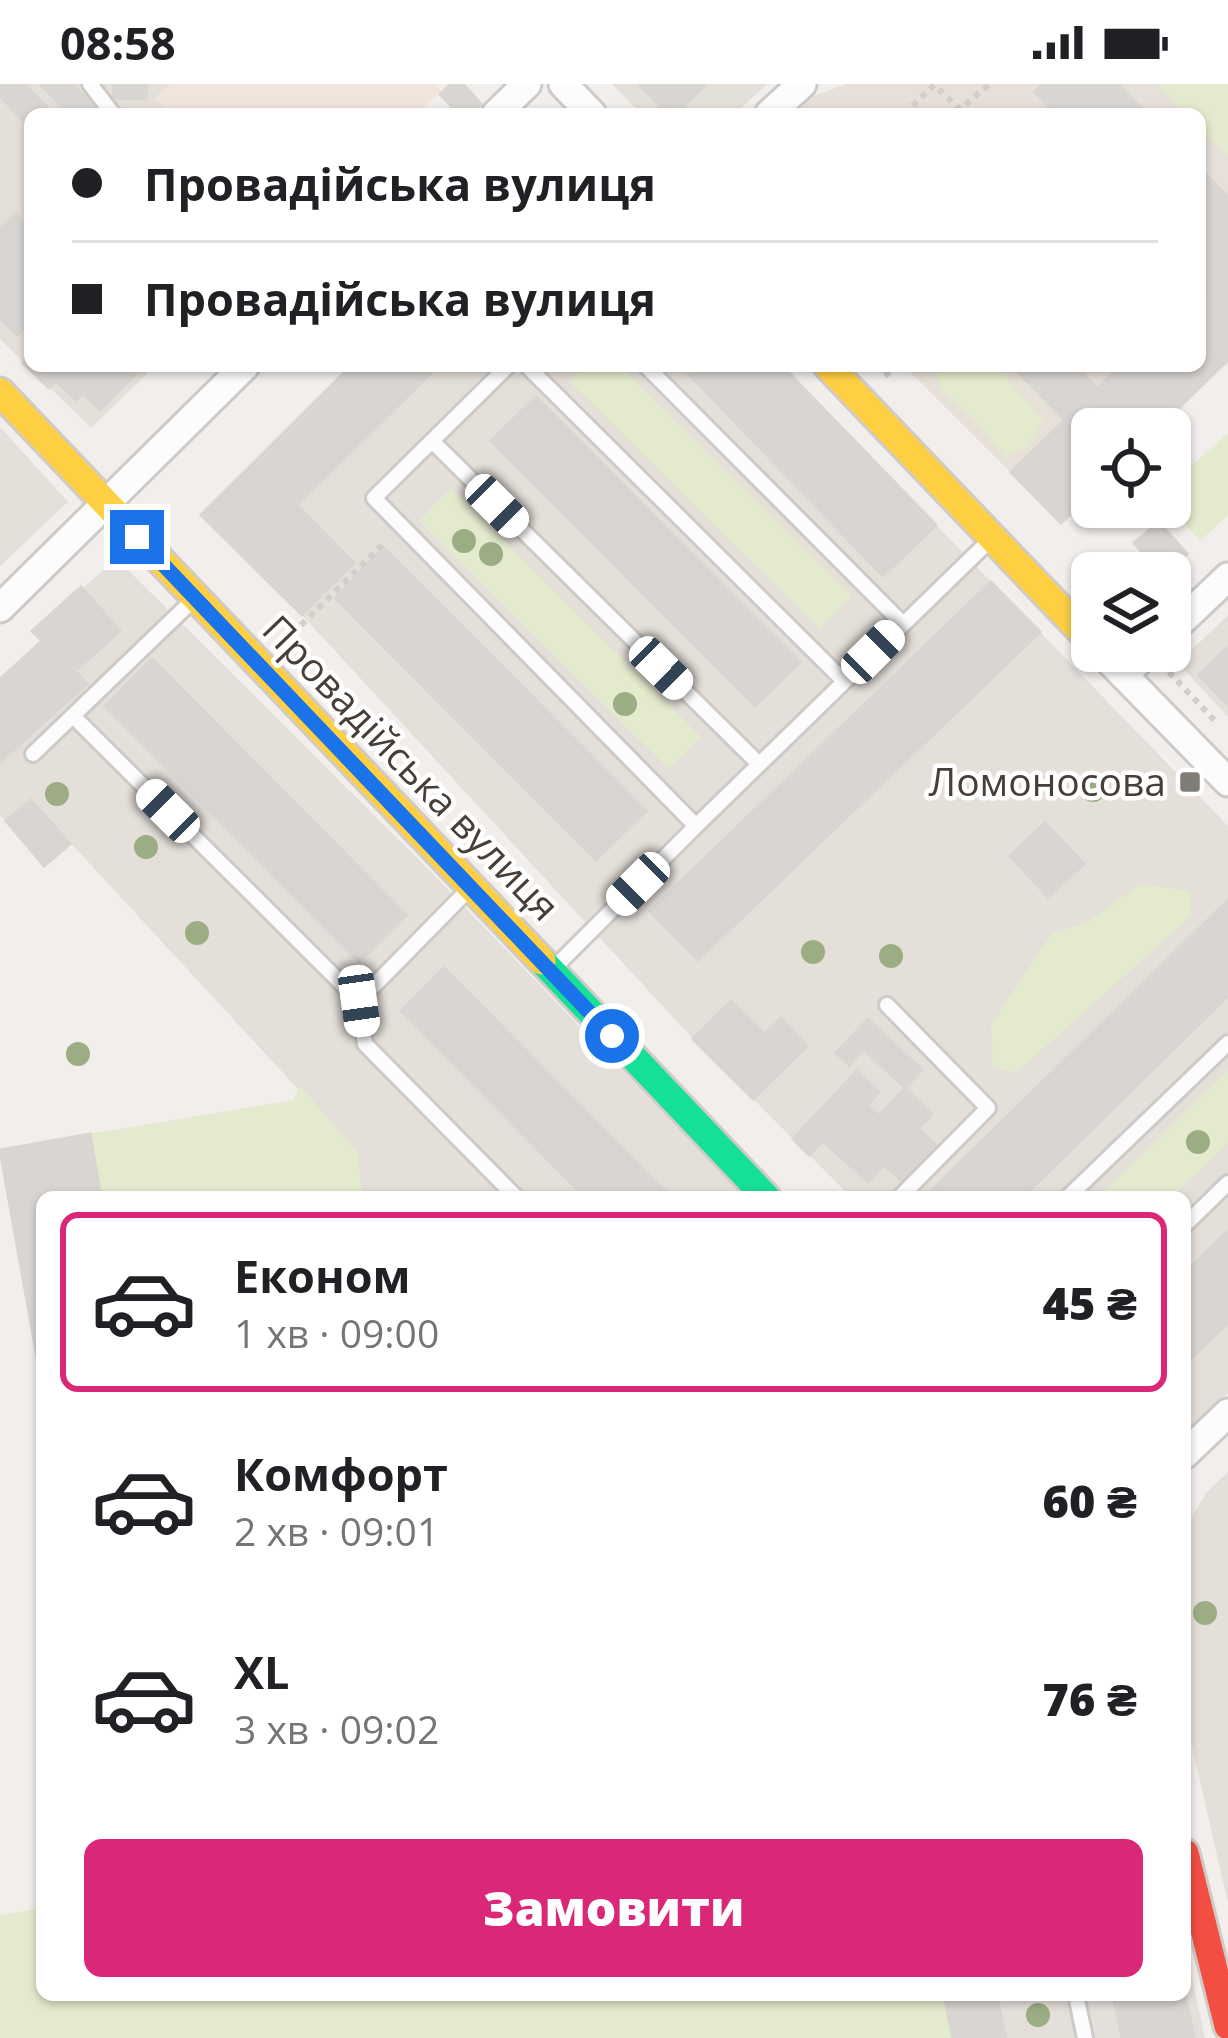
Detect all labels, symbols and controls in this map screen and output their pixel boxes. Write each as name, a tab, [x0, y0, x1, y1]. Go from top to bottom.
text: 08:58	[60, 12, 176, 73]
text: Провадійська вулиця	[144, 153, 656, 214]
text: Провадійська вулиця	[144, 268, 656, 329]
map controls	[1071, 408, 1191, 672]
button: locate	[1071, 408, 1191, 528]
car	[459, 468, 535, 544]
route end	[110, 510, 164, 564]
button: layers	[1071, 552, 1191, 672]
street label: Провадійська вулиця	[252, 603, 572, 931]
car	[835, 614, 911, 690]
car	[623, 630, 699, 706]
place label: Ломоносова	[929, 754, 1166, 807]
marker: Ломоносова	[1177, 769, 1203, 795]
car	[130, 773, 206, 849]
car	[600, 846, 676, 922]
car	[336, 963, 382, 1039]
route start	[585, 1009, 639, 1063]
text: Економ	[234, 1245, 411, 1306]
icon: car	[90, 1248, 198, 1356]
text: 45 ₴	[1043, 1272, 1137, 1333]
text: 1 хв · 09:00	[234, 1306, 439, 1359]
text: Комфорт	[234, 1443, 448, 1504]
icon: car	[90, 1446, 198, 1554]
text: 60 ₴	[1043, 1470, 1137, 1531]
text: 2 хв · 09:01	[234, 1504, 439, 1557]
text: XL	[234, 1641, 289, 1702]
icon: car	[90, 1644, 198, 1752]
text: 76 ₴	[1043, 1668, 1137, 1729]
text: 3 хв · 09:02	[234, 1702, 439, 1755]
button: Замовити	[84, 1839, 1143, 1977]

